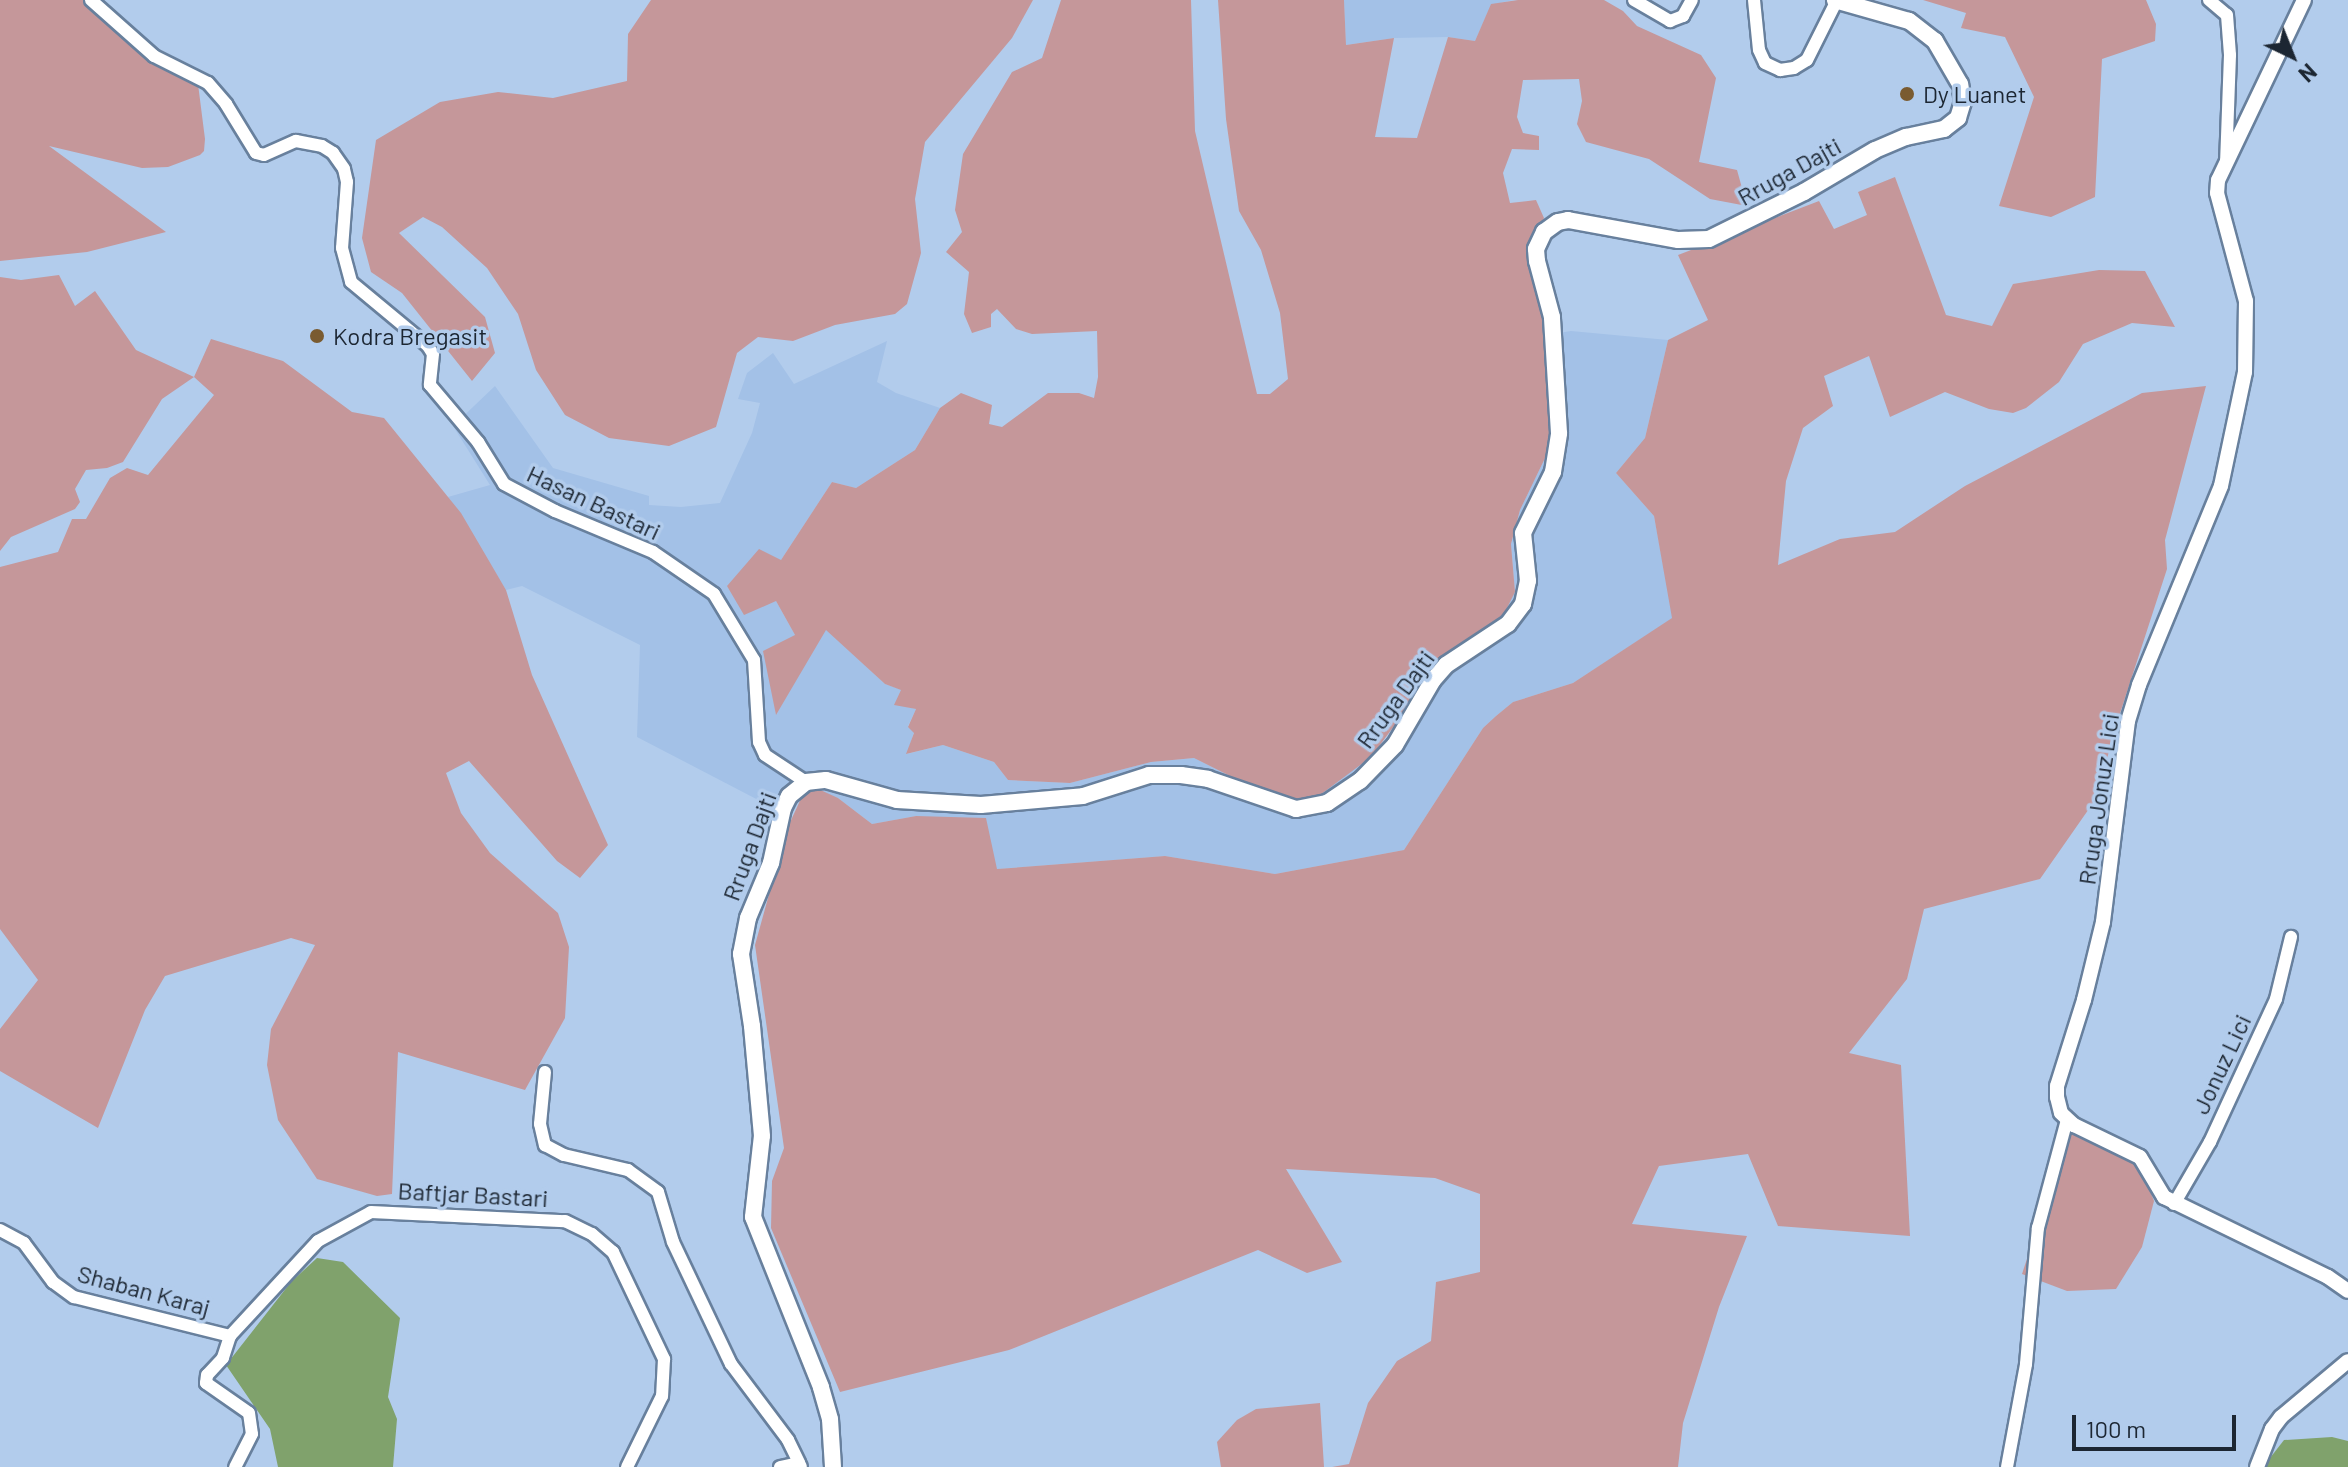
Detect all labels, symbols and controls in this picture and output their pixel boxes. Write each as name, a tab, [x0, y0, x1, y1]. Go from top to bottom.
north arrow	[2252, 16, 2332, 96]
text: N	[2294, 59, 2323, 88]
place label: Dy Luanet	[1923, 80, 2026, 108]
marker: Dy Luanet	[1898, 85, 1916, 103]
street label: Rruga Dajti	[1732, 131, 1846, 211]
place label: Kodra Bregasit	[333, 322, 487, 350]
marker: Kodra Bregasit	[308, 327, 326, 345]
street label: Hasan Bastari	[523, 459, 665, 545]
street label: Rruga Dajti	[1350, 644, 1440, 754]
street label: Rruga Jonuz Lici	[2072, 711, 2124, 887]
street label: Rruga Dajti	[716, 788, 782, 904]
street label: Jonuz Lici	[2185, 1010, 2257, 1118]
street label: Baftjar Bastari	[397, 1176, 549, 1212]
street label: Shaban Karaj	[75, 1258, 213, 1322]
scale bar	[2076, 1399, 2240, 1449]
text: 100 m	[2086, 1414, 2146, 1443]

